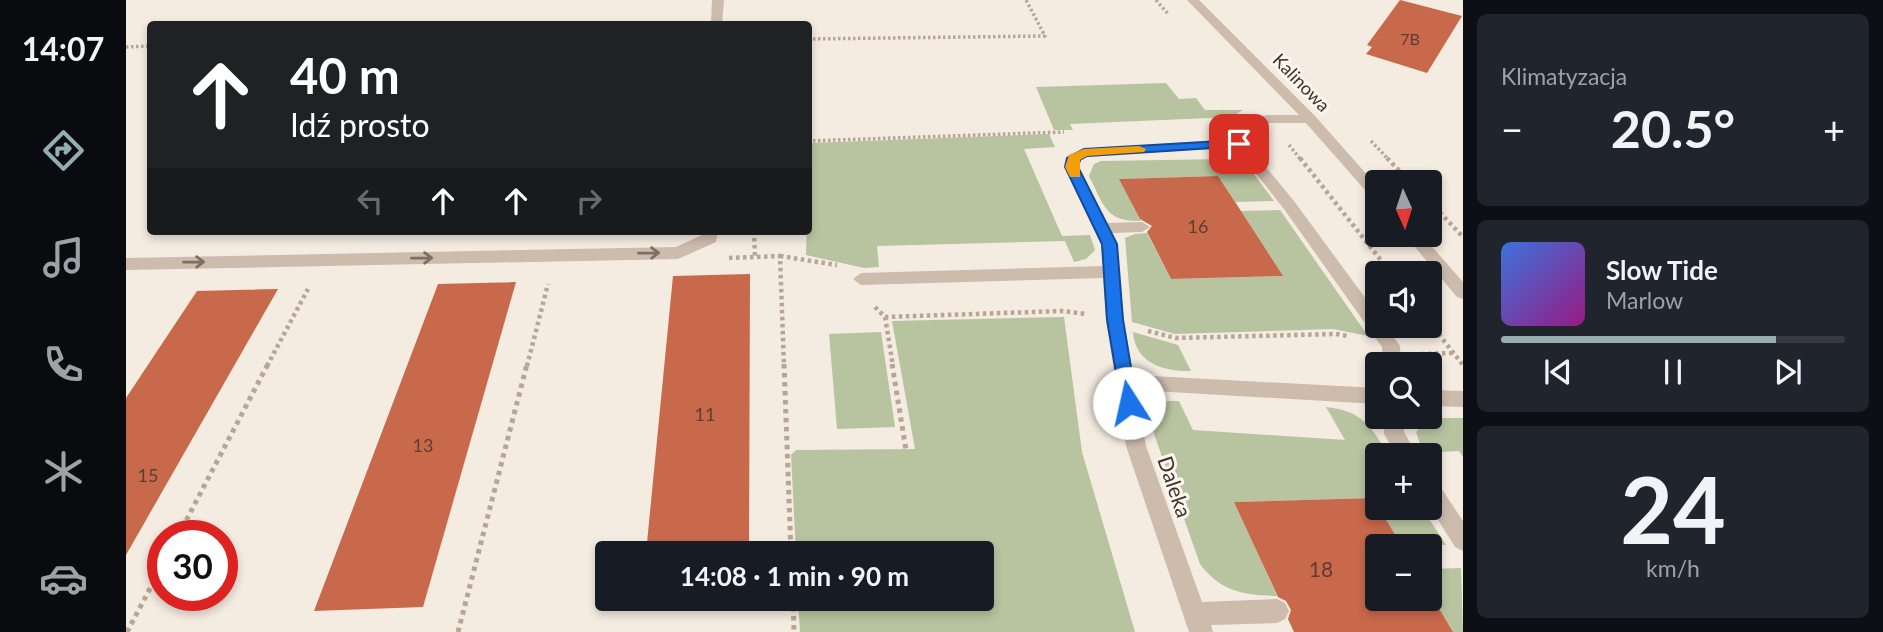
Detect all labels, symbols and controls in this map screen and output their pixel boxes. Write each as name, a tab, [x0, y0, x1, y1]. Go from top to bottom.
text: 14:07	[22, 29, 104, 68]
house number: 7B	[1400, 29, 1420, 48]
text: 40 m	[290, 46, 400, 104]
icon: ahead	[175, 49, 266, 140]
street label: Kalinowa	[1269, 49, 1335, 116]
text: Klimatyzacja	[1501, 62, 1627, 90]
text: 20.5°	[1611, 97, 1735, 159]
text: Idź prosto	[290, 105, 430, 144]
text: −	[1501, 106, 1523, 152]
text: +	[1823, 106, 1845, 152]
pin	[1209, 114, 1269, 174]
icon: arrive	[1220, 125, 1258, 163]
icon: directions	[39, 126, 88, 175]
north arrow	[1365, 170, 1442, 247]
map controls	[1365, 170, 1442, 611]
icon: left	[351, 182, 389, 220]
icon: ahead	[424, 182, 462, 220]
icon: ahead	[497, 182, 535, 220]
icon: right	[570, 182, 608, 220]
house number: 16	[1188, 215, 1208, 237]
icon: music	[39, 233, 88, 282]
one-way arrow	[637, 247, 660, 260]
one-way arrow	[410, 251, 433, 265]
text: Slow Tide	[1606, 254, 1718, 286]
one-way arrow	[182, 256, 205, 269]
button: sound	[1365, 261, 1442, 338]
text: Marlow	[1606, 286, 1683, 314]
icon: phone	[39, 340, 88, 389]
button: search	[1365, 352, 1442, 429]
icon: previous	[1539, 353, 1577, 391]
icon: pause	[1654, 353, 1692, 391]
icon: next	[1769, 353, 1807, 391]
position arrow	[1092, 366, 1166, 440]
house number: 11	[695, 403, 715, 425]
house number: 13	[413, 434, 433, 456]
button: +	[1365, 443, 1442, 520]
icon: climate	[39, 447, 88, 496]
street label: Daleka	[1153, 453, 1198, 521]
text: 24	[1620, 454, 1726, 563]
house number: 15	[138, 464, 158, 486]
speed limit sign: 30	[147, 520, 238, 611]
button: −	[1365, 534, 1442, 611]
icon: car	[39, 554, 88, 603]
text: km/h	[1646, 554, 1700, 582]
house number: 18	[1309, 556, 1333, 581]
text: 14:08 · 1 min · 90 m	[680, 560, 909, 592]

